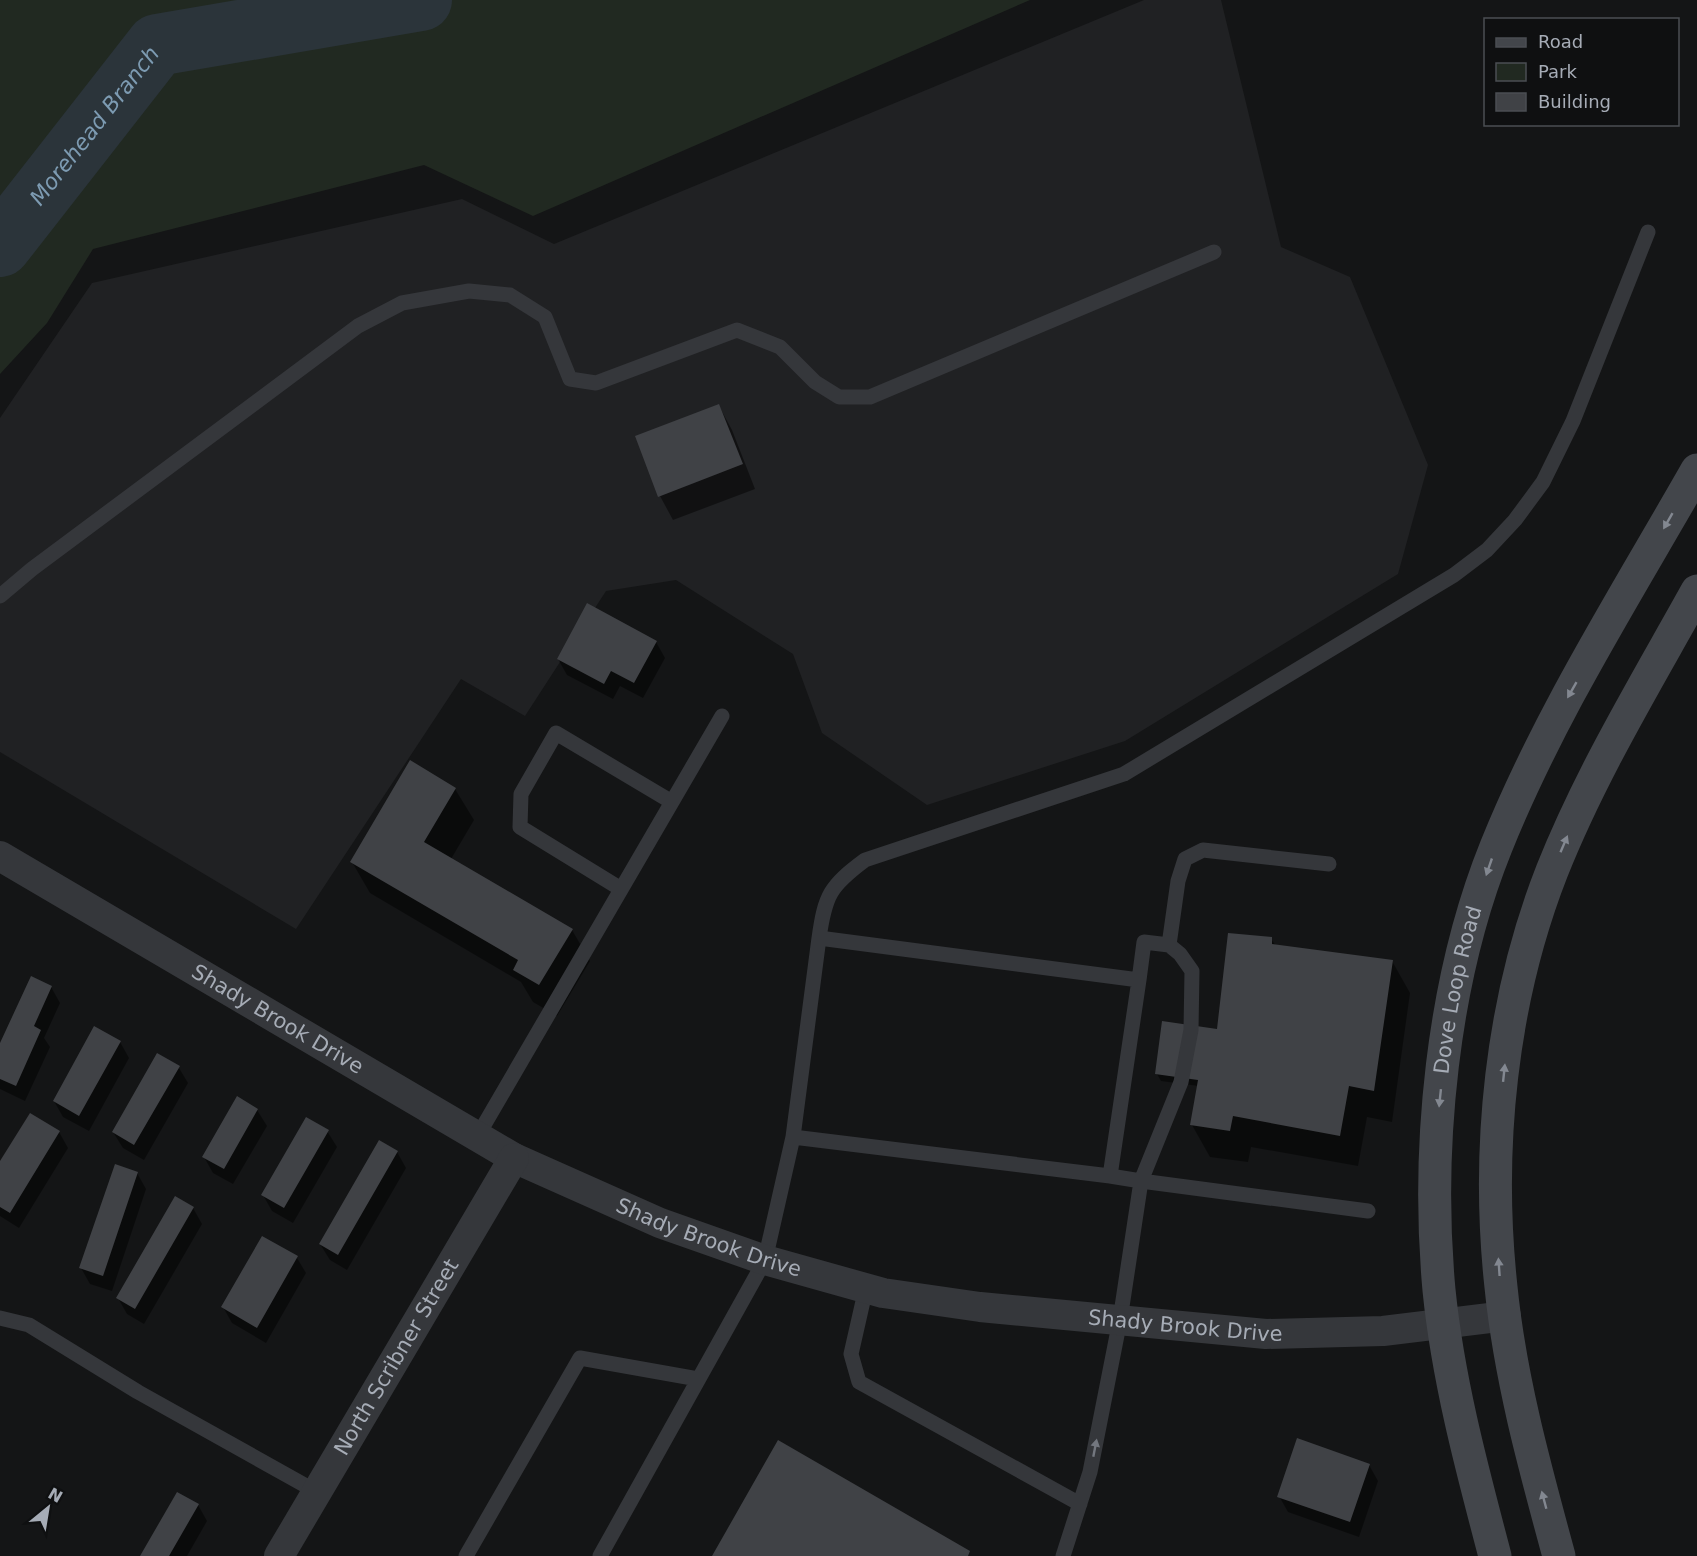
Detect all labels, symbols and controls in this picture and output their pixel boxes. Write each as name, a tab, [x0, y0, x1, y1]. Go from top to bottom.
legend	[1484, 18, 1679, 126]
text: Road	[1538, 31, 1583, 52]
water label: Morehead Branch	[25, 41, 164, 210]
text: Park	[1538, 61, 1577, 82]
text: Building	[1538, 91, 1611, 112]
one-way arrow	[1663, 513, 1673, 530]
one-way arrow	[1567, 682, 1577, 699]
one-way arrow	[1559, 835, 1569, 853]
one-way arrow	[1483, 858, 1493, 876]
street label: Dove Loop Road	[1429, 903, 1487, 1075]
street label: Shady Brook Drive	[187, 959, 368, 1079]
one-way arrow	[1499, 1063, 1508, 1082]
one-way arrow	[1435, 1088, 1444, 1107]
street label: Shady Brook Drive	[613, 1193, 804, 1282]
street label: North Scribner Street	[329, 1255, 464, 1459]
one-way arrow	[1495, 1258, 1504, 1277]
street label: Shady Brook Drive	[1087, 1305, 1283, 1346]
one-way arrow	[1091, 1438, 1100, 1457]
north arrow	[18, 1478, 78, 1538]
text: N	[45, 1484, 66, 1507]
one-way arrow	[1539, 1490, 1548, 1508]

